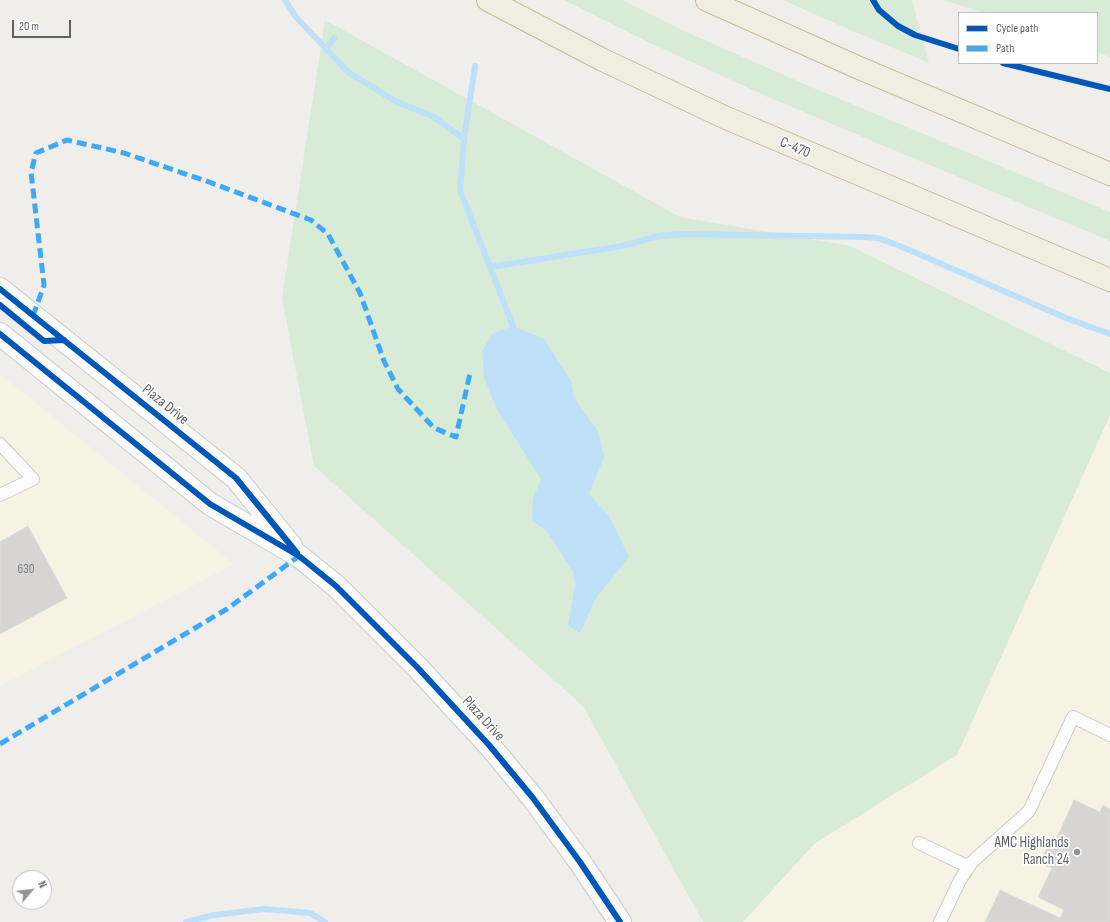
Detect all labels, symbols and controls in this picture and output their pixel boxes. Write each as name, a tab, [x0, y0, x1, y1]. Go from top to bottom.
scale bar	[14, 12, 73, 38]
legend	[958, 12, 1098, 64]
text: 20 m	[19, 19, 39, 34]
text: Cycle path	[996, 21, 1038, 36]
text: Path	[996, 41, 1014, 56]
street label: C-470	[777, 134, 813, 162]
street label: Plaza Drive	[138, 381, 192, 429]
house number: 630	[18, 562, 34, 578]
street label: Plaza Drive	[458, 693, 508, 745]
place label: AMC Highlands Ranch 24	[995, 834, 1069, 869]
marker: AMC Highlands Ranch 24	[1072, 847, 1082, 857]
north arrow	[12, 870, 52, 910]
text: N	[35, 879, 49, 890]

